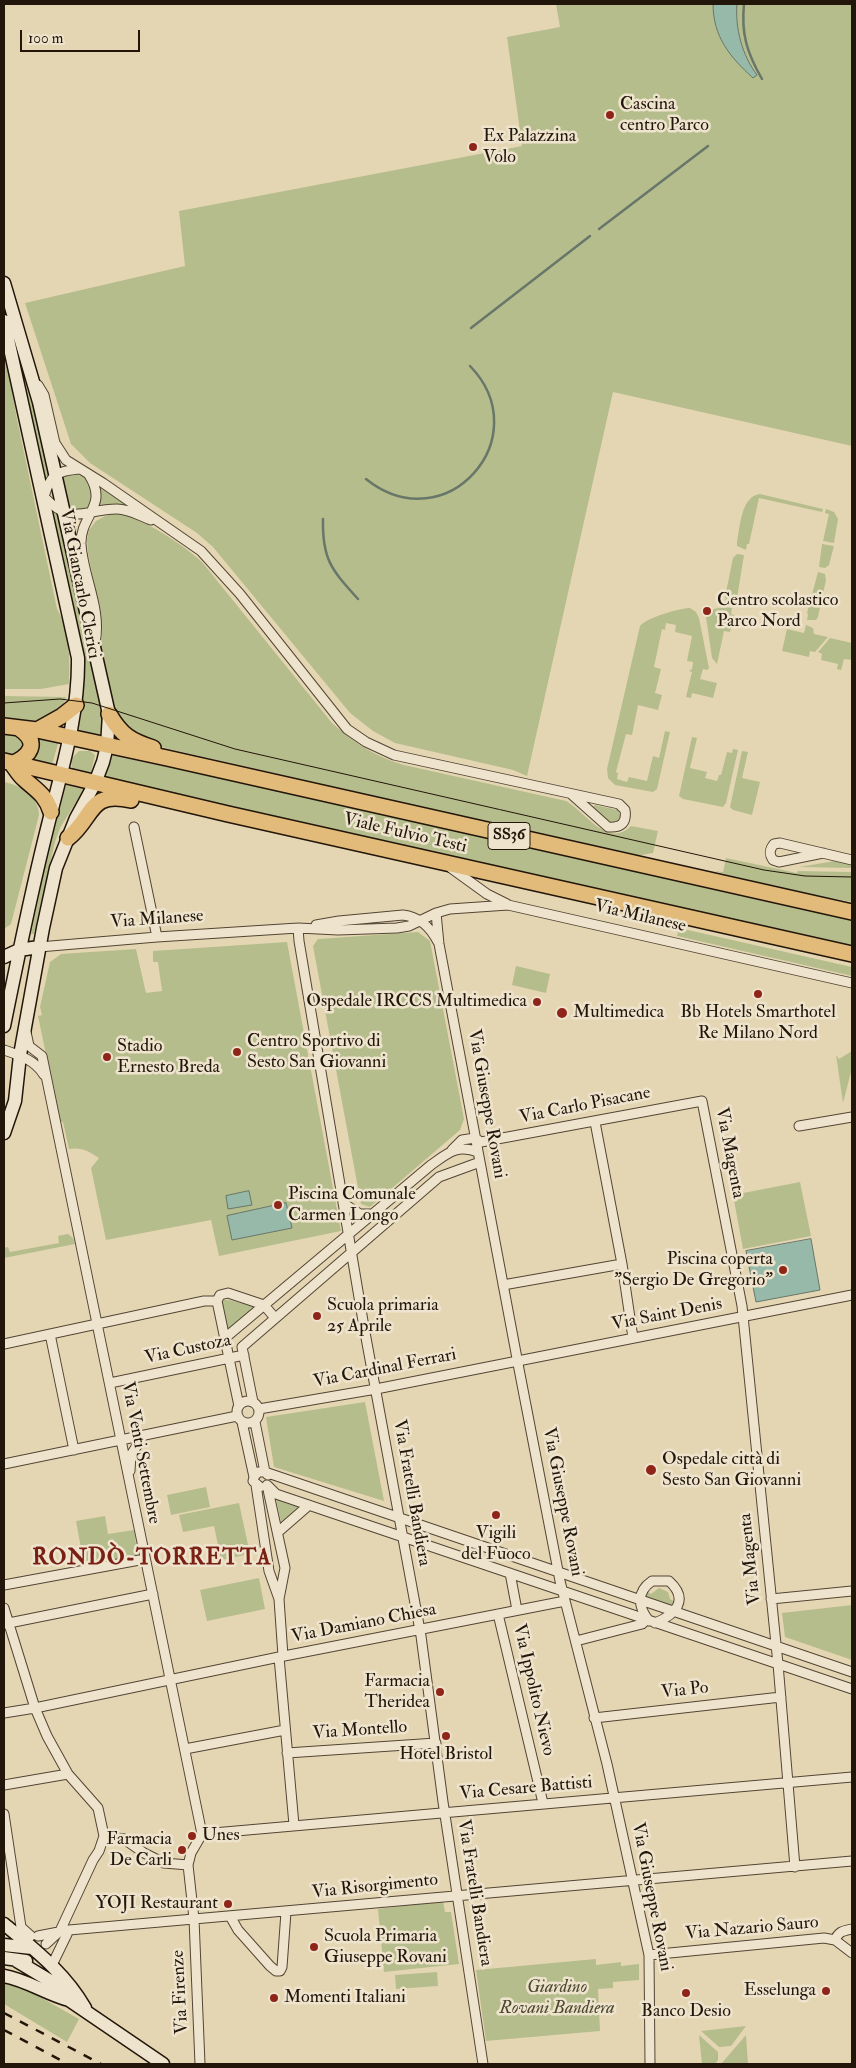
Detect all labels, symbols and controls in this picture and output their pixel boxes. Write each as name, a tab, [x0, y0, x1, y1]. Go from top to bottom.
scale bar	[22, 20, 142, 52]
text: 100 m	[28, 29, 63, 48]
place label: Cascina centro Parco	[620, 94, 709, 136]
marker: Cascina centro Parco	[604, 109, 616, 121]
place label: Ex Palazzina Volo	[483, 126, 576, 168]
marker: Ex Palazzina Volo	[467, 141, 479, 153]
street label: Via Giancarlo Clerici	[54, 507, 104, 661]
place label: Centro scolastico Parco Nord	[717, 590, 838, 632]
marker: Centro scolastico Parco Nord	[701, 605, 713, 617]
street label: Viale Fulvio Testi	[341, 809, 469, 859]
road number: SS36	[488, 822, 530, 849]
street label: Via Milanese	[592, 896, 688, 938]
street label: Via Milanese	[110, 906, 204, 934]
marker: Bb Hotels Smarthotel Re Milano Nord	[752, 988, 764, 1000]
place label: Ospedale IRCCS Multimedica	[306, 991, 527, 1013]
marker: Ospedale IRCCS Multimedica	[531, 996, 543, 1008]
place label: Multimedica	[573, 1002, 664, 1024]
place label: Bb Hotels Smarthotel Re Milano Nord	[680, 1002, 836, 1044]
marker: Multimedica	[555, 1006, 569, 1020]
street label: Via Giuseppe Rovani	[462, 1028, 510, 1180]
place label: Centro Sportivo di Sesto San Giovanni	[247, 1031, 386, 1074]
place label: Stadio Ernesto Breda	[117, 1036, 220, 1078]
marker: Centro Sportivo di Sesto San Giovanni	[231, 1046, 243, 1058]
marker: Stadio Ernesto Breda	[101, 1051, 113, 1063]
street label: Via Carlo Pisacane	[518, 1083, 652, 1129]
street label: Via Magenta	[710, 1106, 748, 1200]
place label: Piscina Comunale Carmen Longo	[288, 1184, 416, 1226]
marker: Piscina Comunale Carmen Longo	[272, 1199, 284, 1211]
place label: Piscina coperta "Sergio De Gregorio"	[614, 1249, 773, 1292]
marker: Piscina coperta "Sergio De Gregorio"	[777, 1264, 789, 1276]
street label: Via Saint Denis	[610, 1294, 724, 1336]
place label: Scuola primaria 25 Aprile	[327, 1295, 439, 1338]
marker: Scuola primaria 25 Aprile	[311, 1310, 323, 1322]
street label: Via Custoza	[143, 1330, 233, 1370]
street label: Via Cardinal Ferrari	[312, 1345, 458, 1393]
street label: Via Venti Settembre	[116, 1380, 164, 1526]
street label: Via Fratelli Bandiera	[387, 1418, 435, 1568]
street label: Via Giuseppe Rovani	[537, 1426, 587, 1578]
place label: Ospedale città di Sesto San Giovanni	[662, 1449, 801, 1492]
marker: Ospedale città di Sesto San Giovanni	[644, 1463, 658, 1477]
marker: Vigili del Fuoco	[490, 1509, 502, 1521]
street label: Via Magenta	[735, 1512, 767, 1606]
place label: Vigili del Fuoco	[461, 1523, 531, 1566]
district label: RONDÒ-TORRETTA	[31, 1546, 273, 1572]
street label: Via Damiano Chiesa	[290, 1599, 438, 1649]
street label: Via Ippolito Nievo	[507, 1622, 559, 1758]
place label: Farmacia Theridea	[364, 1671, 430, 1714]
street label: Via Po	[660, 1678, 710, 1704]
marker: Farmacia Theridea	[434, 1686, 446, 1698]
street label: Via Montello	[312, 1717, 408, 1745]
marker: Hotel Bristol	[440, 1730, 452, 1742]
place label: Hotel Bristol	[399, 1744, 493, 1766]
street label: Via Cesare Battisti	[459, 1772, 593, 1806]
street label: Via Fratelli Bandiera	[452, 1818, 496, 1968]
street label: Via Giuseppe Rovani	[626, 1821, 676, 1973]
place label: Unes	[202, 1825, 240, 1847]
place label: Farmacia De Carli	[106, 1829, 172, 1872]
marker: Unes	[186, 1830, 198, 1842]
marker: Farmacia De Carli	[176, 1844, 188, 1856]
street label: Via Risorgimento	[311, 1870, 439, 1904]
place label: YOJI Restaurant	[95, 1893, 218, 1915]
marker: YOJI Restaurant	[222, 1898, 234, 1910]
street label: Via Nazario Sauro	[684, 1912, 820, 1946]
place label: Scuola Primaria Giuseppe Rovani	[324, 1926, 447, 1968]
marker: Scuola Primaria Giuseppe Rovani	[308, 1941, 320, 1953]
street label: Via Firenze	[168, 1949, 194, 2035]
park label: Giardino Rovani Bandiera	[499, 1977, 615, 2020]
place label: Esselunga	[744, 1980, 816, 2002]
marker: Esselunga	[820, 1985, 832, 1997]
place label: Momenti Italiani	[284, 1987, 406, 2009]
marker: Banco Desio	[680, 1987, 692, 1999]
marker: Momenti Italiani	[268, 1992, 280, 2004]
place label: Banco Desio	[641, 2001, 731, 2023]

